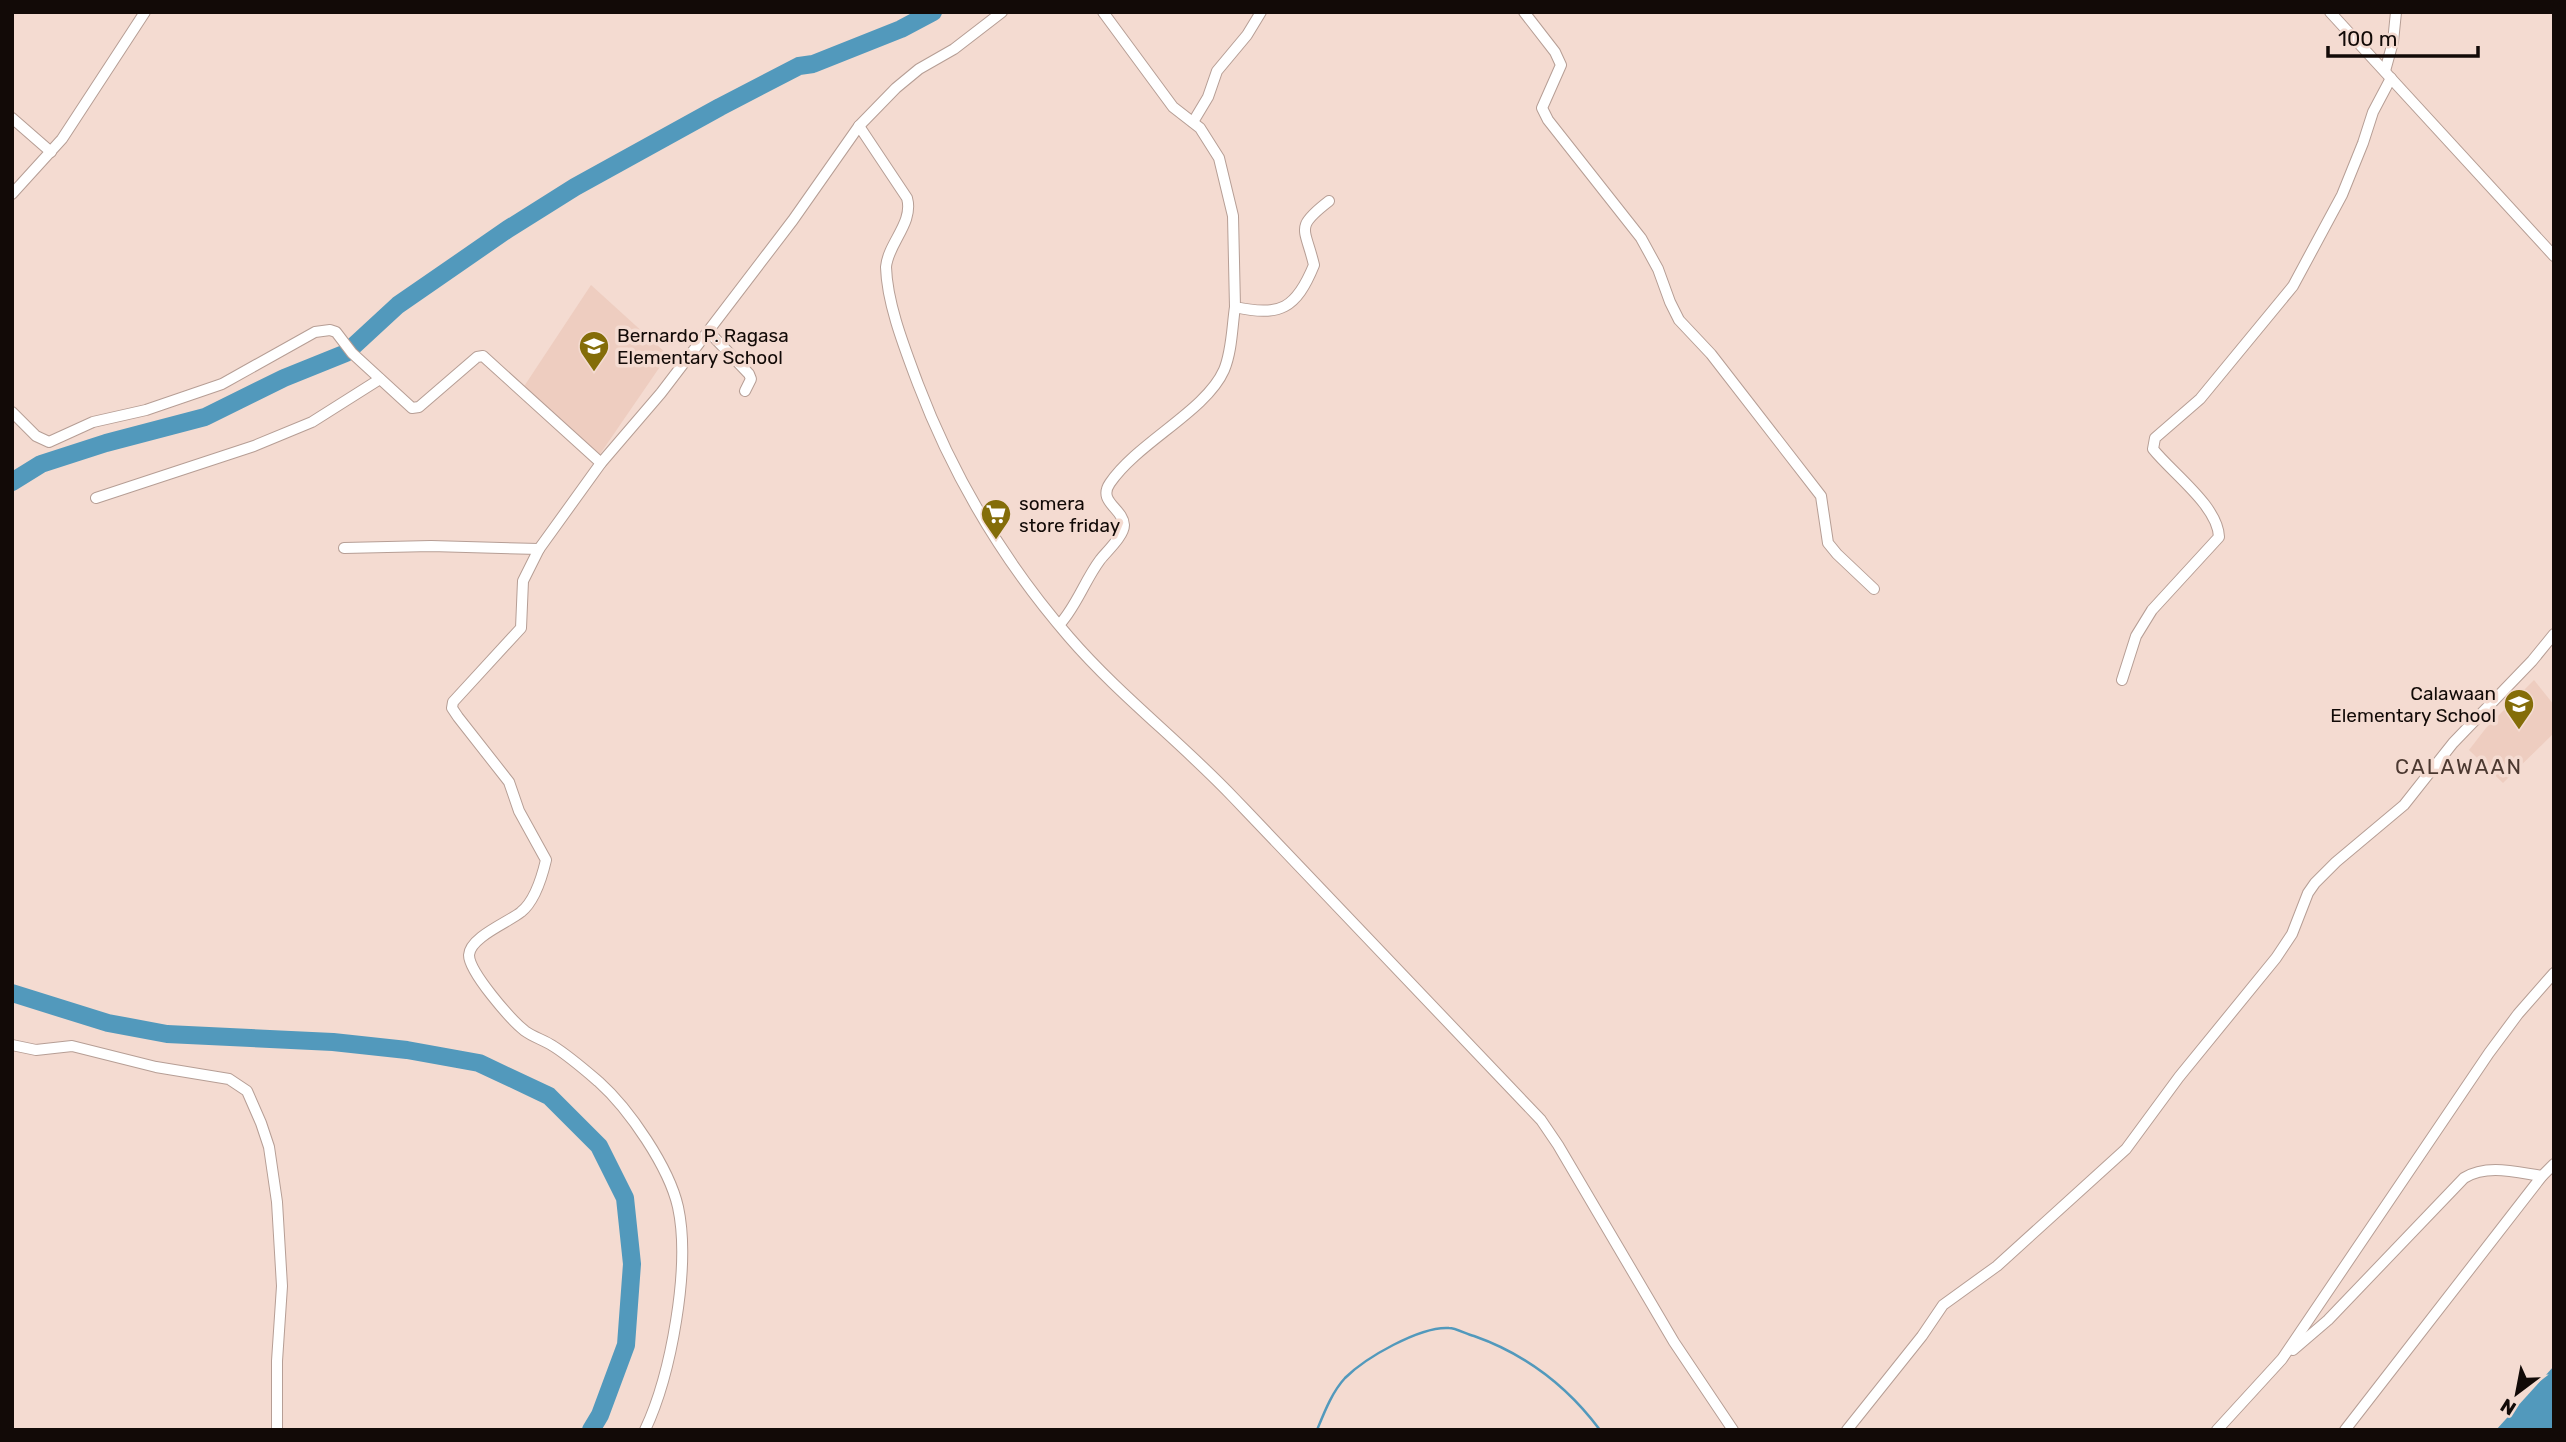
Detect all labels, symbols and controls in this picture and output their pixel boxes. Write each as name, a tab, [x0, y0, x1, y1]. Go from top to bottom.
scale bar	[2328, 14, 2478, 58]
text: 100 m	[2338, 26, 2397, 51]
place label: Bernardo P. Ragasa Elementary School	[617, 324, 789, 369]
school or university icon: Bernardo P. Ragasa Elementary School	[577, 329, 611, 373]
place label: somera store friday	[1019, 492, 1120, 537]
supermarket icon: somera store friday	[979, 497, 1013, 541]
place label: Calawaan Elementary School	[2330, 682, 2496, 727]
school or university icon: Calawaan Elementary School	[2502, 687, 2536, 731]
district label: CALAWAAN	[2395, 754, 2523, 779]
north arrow	[2482, 1358, 2552, 1428]
text: N	[2496, 1394, 2520, 1420]

